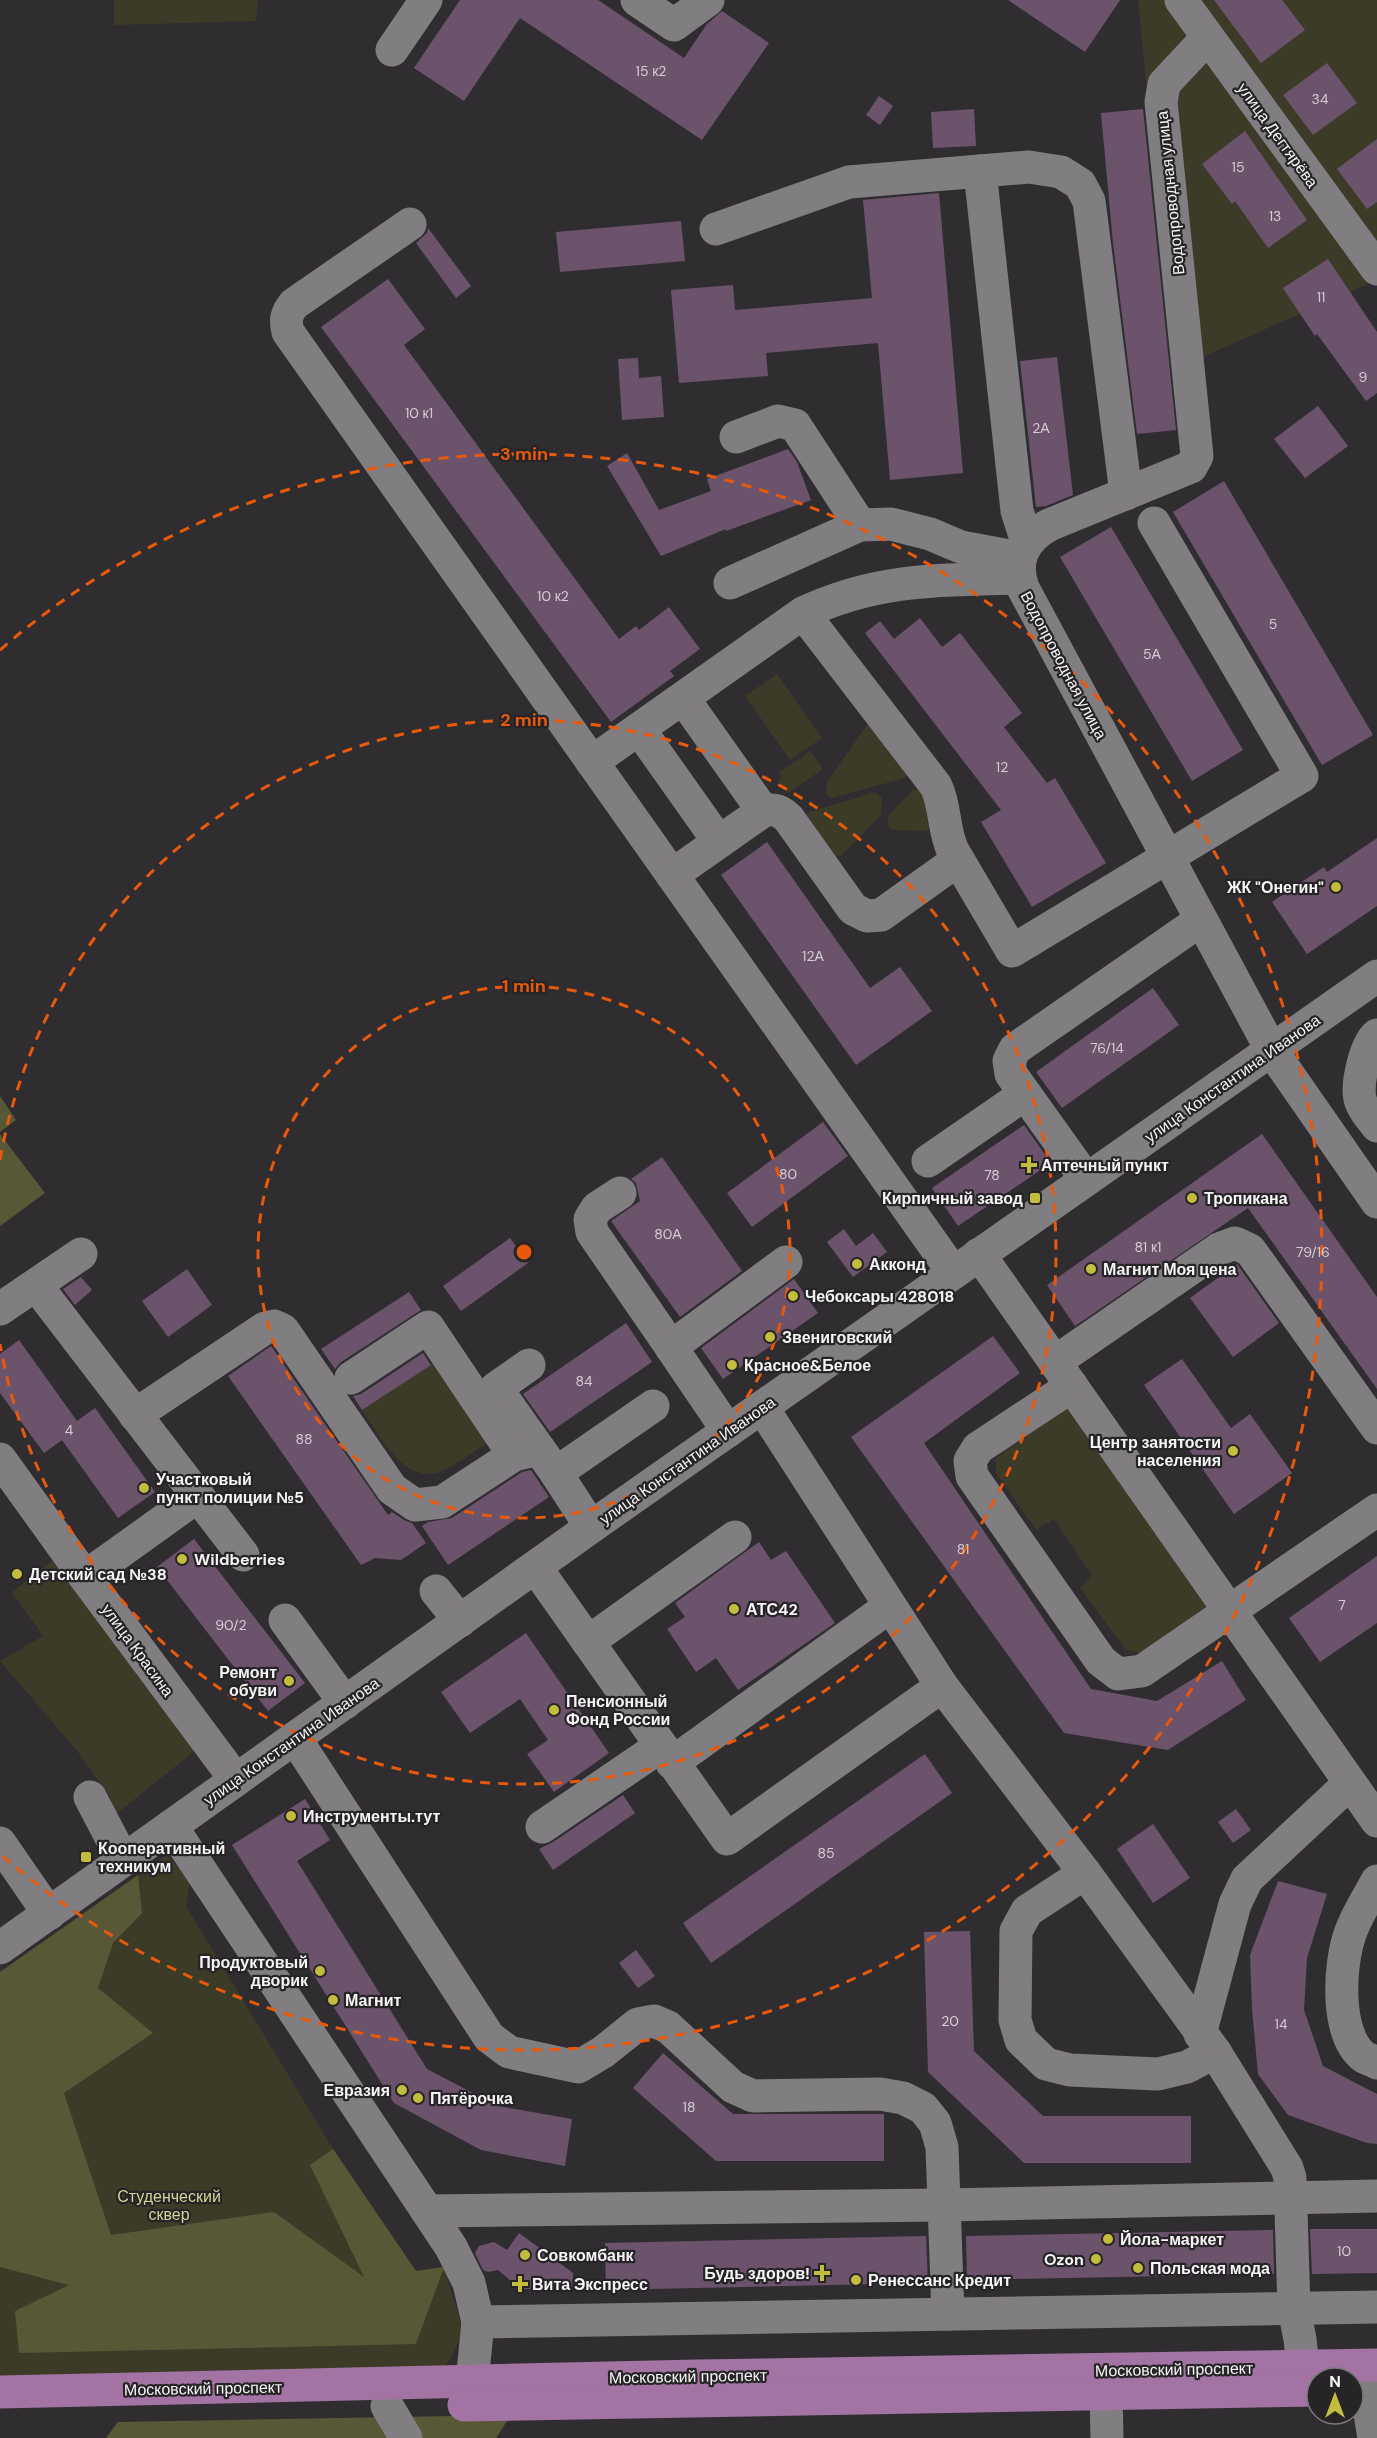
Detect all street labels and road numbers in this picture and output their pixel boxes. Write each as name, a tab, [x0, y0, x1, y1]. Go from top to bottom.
street label: улица Дегтярёва	[1232, 79, 1323, 192]
street label: Водопроводная улица	[1151, 110, 1190, 276]
street label: Водопроводная улица	[1016, 588, 1112, 743]
street label: улица Константина Иванова	[1140, 1009, 1324, 1147]
street label: улица Константина Иванова	[595, 1391, 779, 1529]
street label: улица Красина	[97, 1600, 178, 1701]
street label: улица Константина Иванова	[199, 1672, 383, 1810]
street label: Московский проспект	[1095, 2358, 1254, 2381]
street label: Московский проспект	[609, 2365, 768, 2388]
street label: Московский проспект	[124, 2377, 283, 2400]

